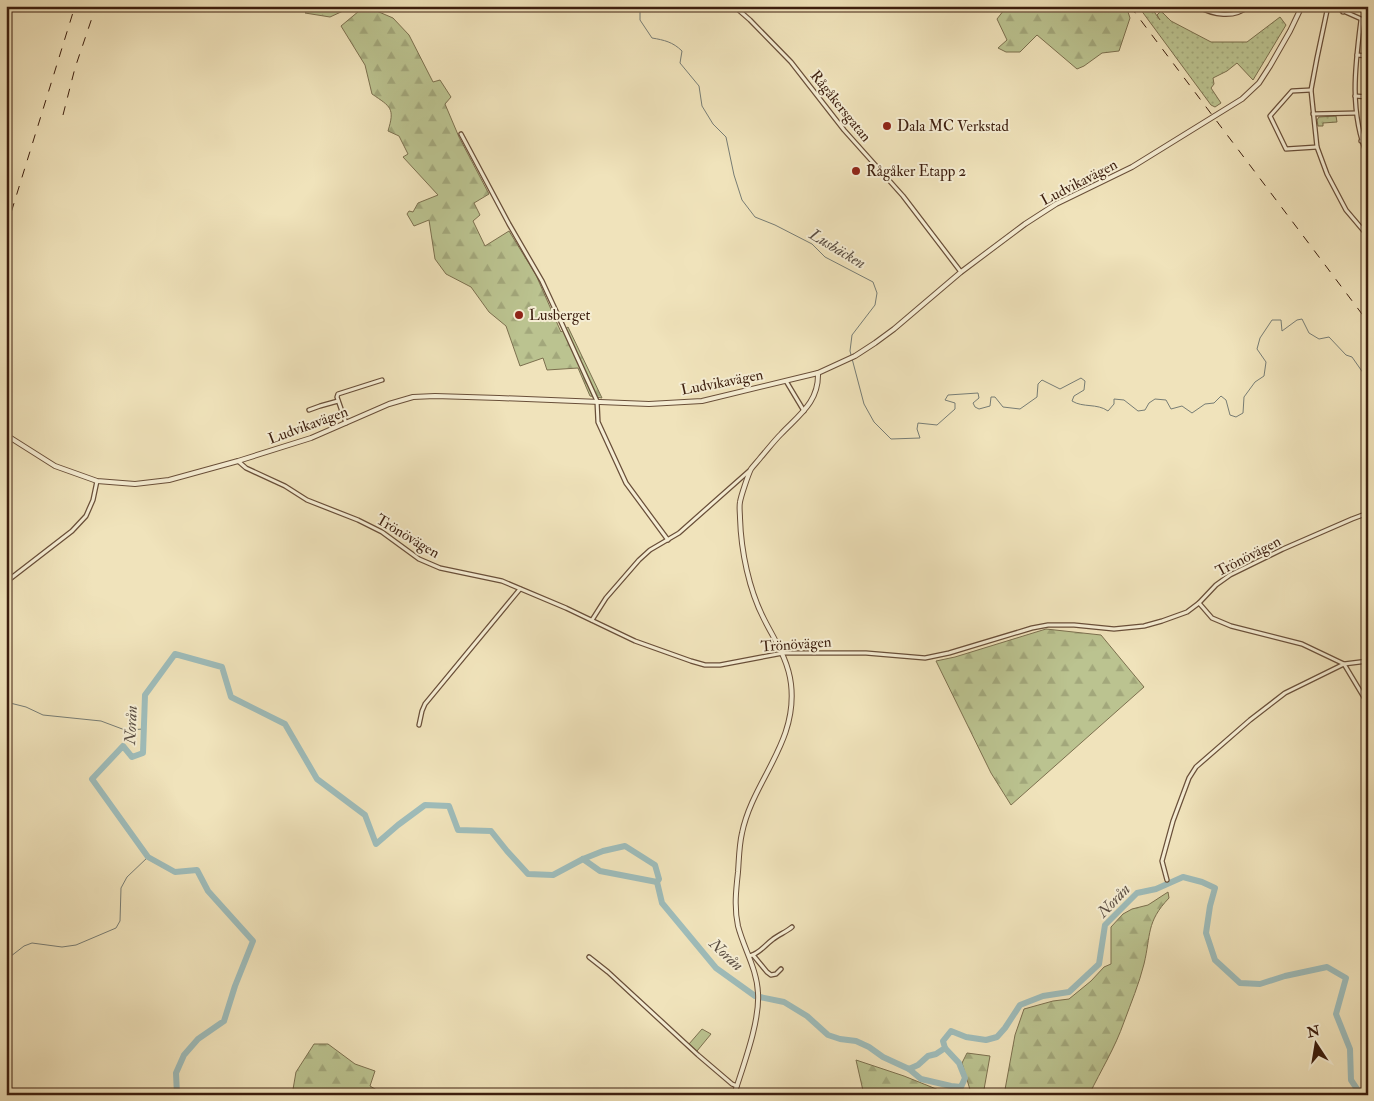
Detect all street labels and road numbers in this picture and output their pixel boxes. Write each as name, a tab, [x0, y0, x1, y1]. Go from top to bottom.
street label: Rågåkersgatan	[806, 67, 875, 146]
street label: Ludvikavägen	[1038, 155, 1121, 210]
street label: Ludvikavägen	[679, 365, 765, 400]
street label: Ludvikavägen	[266, 402, 351, 449]
street label: Trönövägen	[372, 510, 443, 563]
street label: Trönövägen	[1212, 532, 1284, 581]
street label: Trönövägen	[760, 633, 832, 656]

